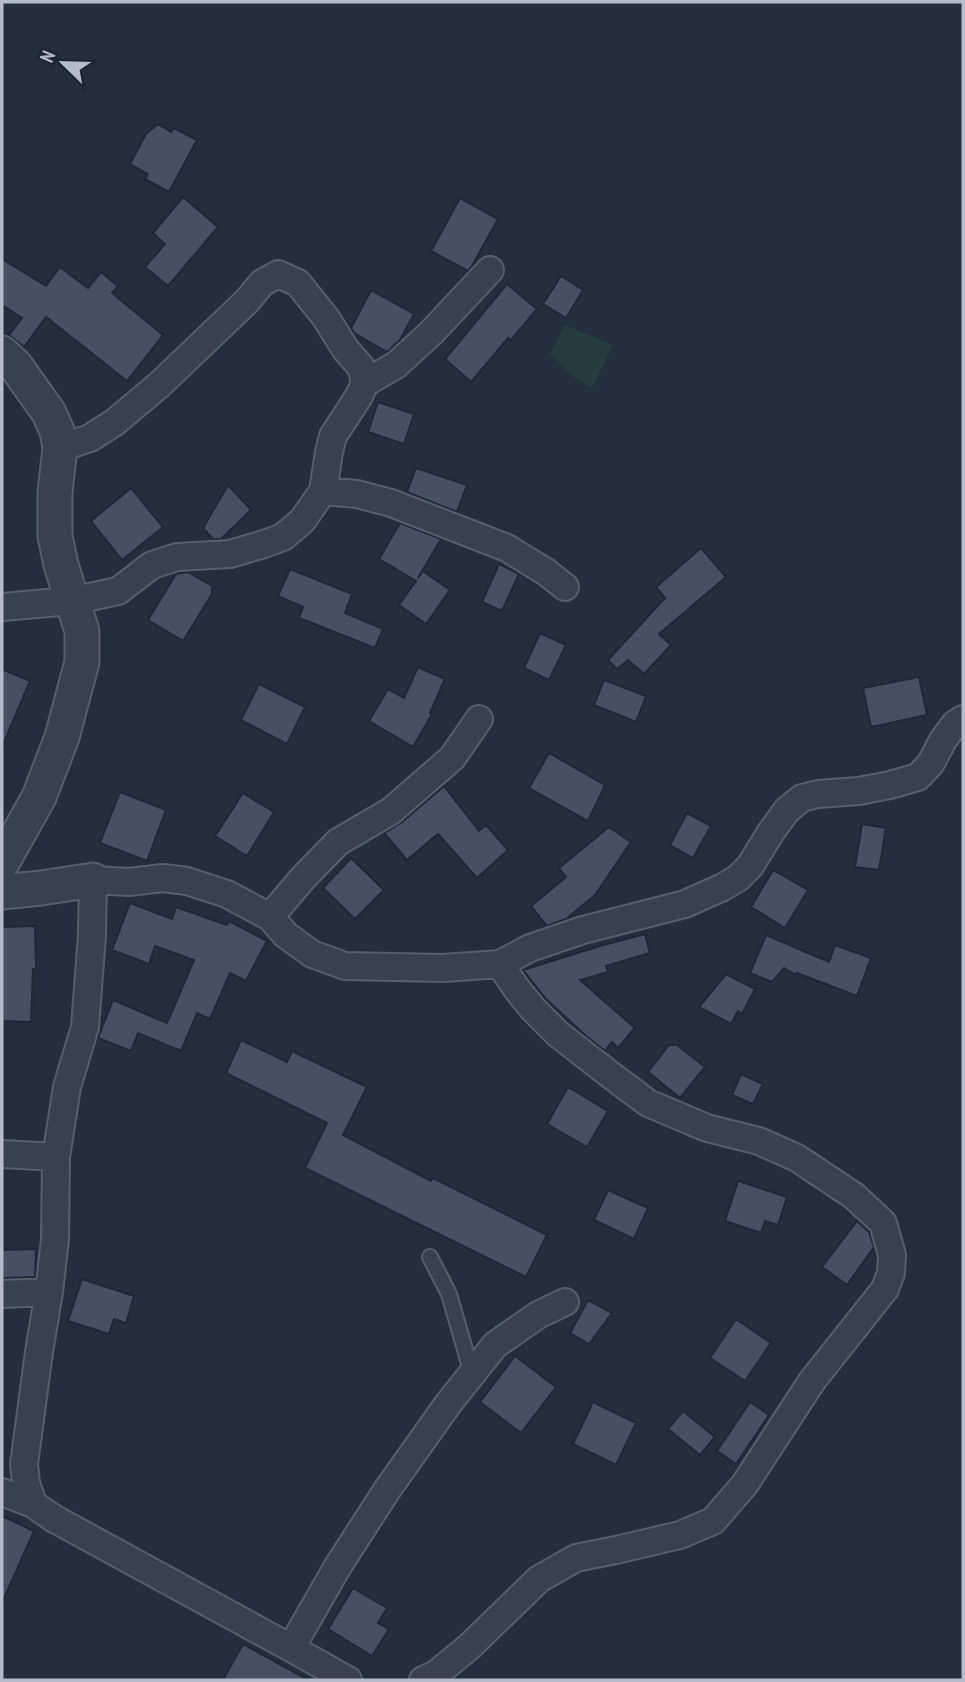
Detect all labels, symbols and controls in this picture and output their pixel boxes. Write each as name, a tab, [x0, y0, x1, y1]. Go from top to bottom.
north arrow	[28, 28, 98, 98]
text: N	[34, 47, 60, 66]

